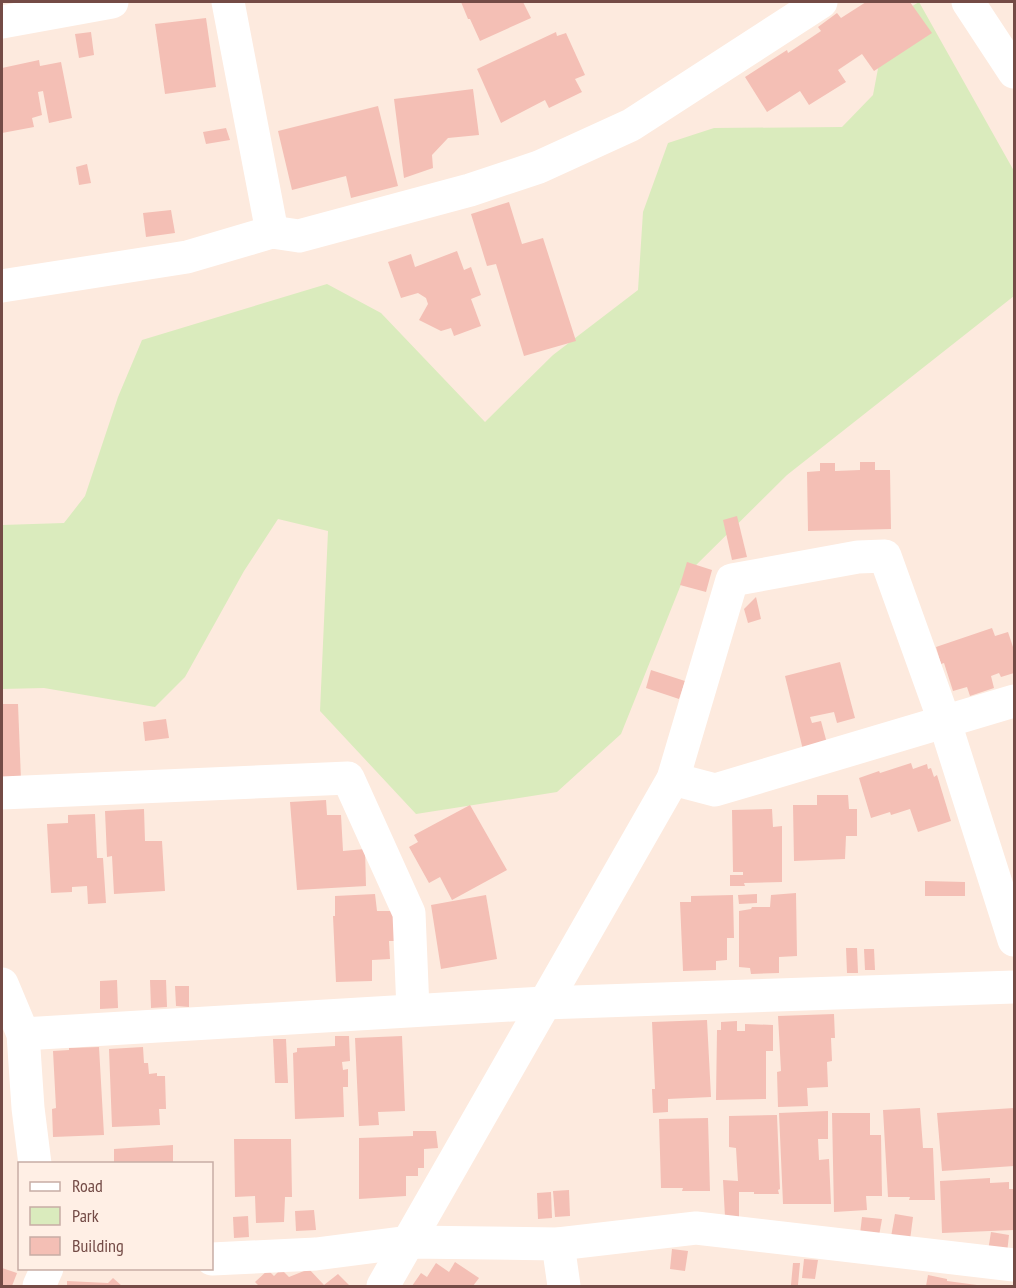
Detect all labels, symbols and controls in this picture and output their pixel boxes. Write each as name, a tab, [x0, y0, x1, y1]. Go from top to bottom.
legend	[18, 1162, 213, 1270]
text: Road	[72, 1174, 103, 1197]
text: Park	[72, 1204, 99, 1227]
text: Building	[72, 1234, 124, 1257]

